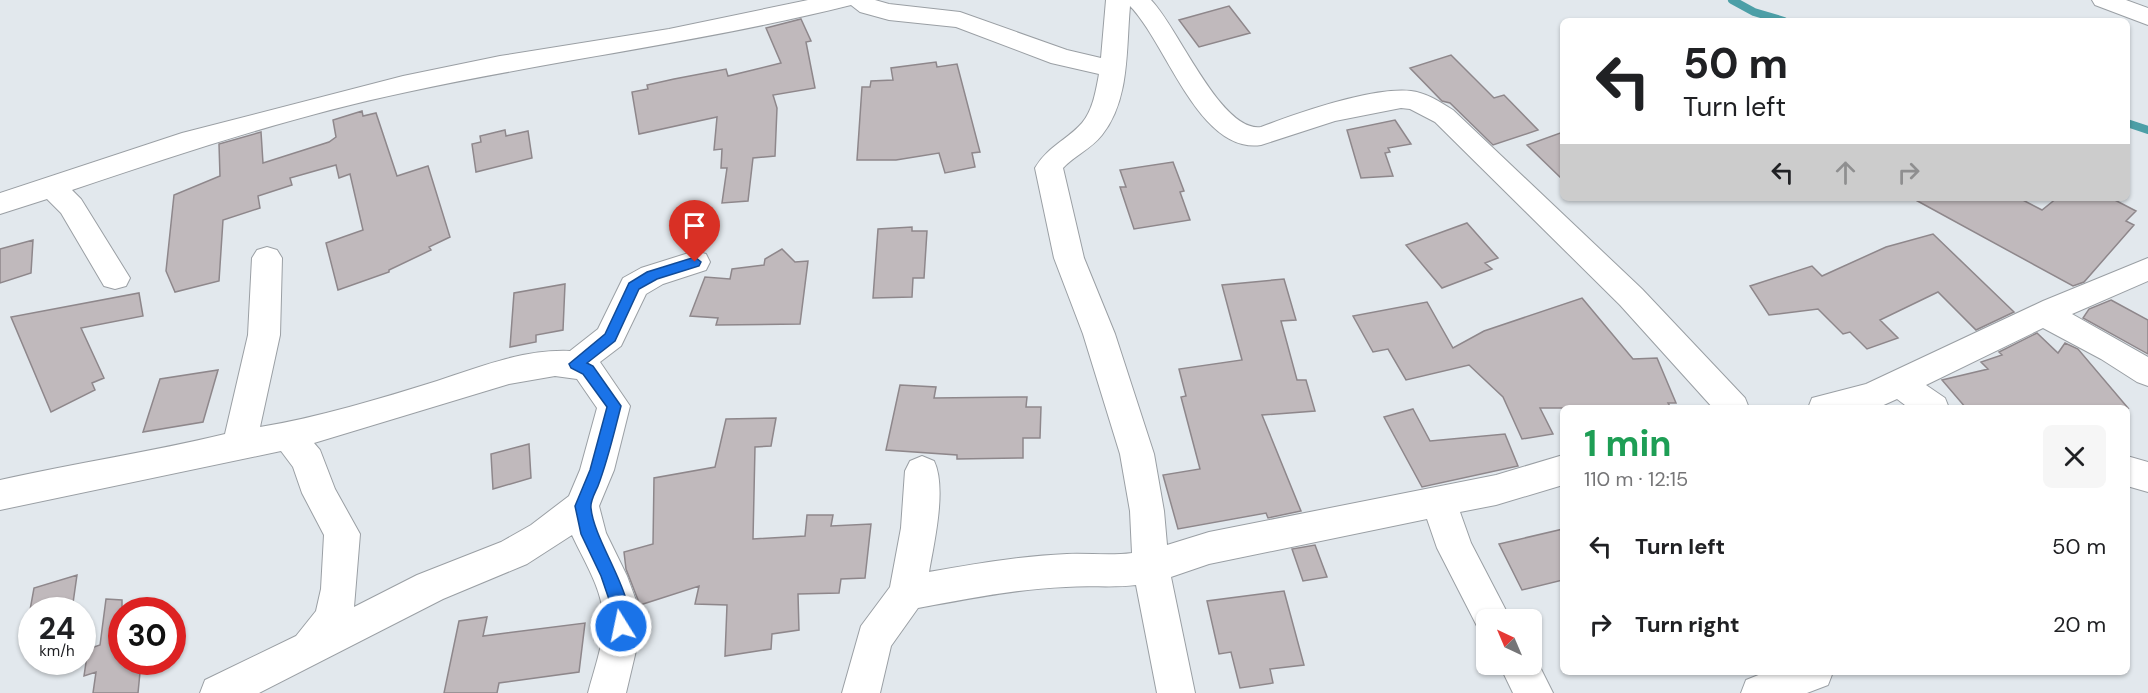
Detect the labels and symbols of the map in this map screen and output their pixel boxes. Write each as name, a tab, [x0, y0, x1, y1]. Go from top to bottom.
pin	[669, 200, 720, 262]
position arrow	[589, 594, 653, 658]
speed limit sign: 30	[108, 597, 186, 675]
north arrow	[1476, 609, 1542, 675]

